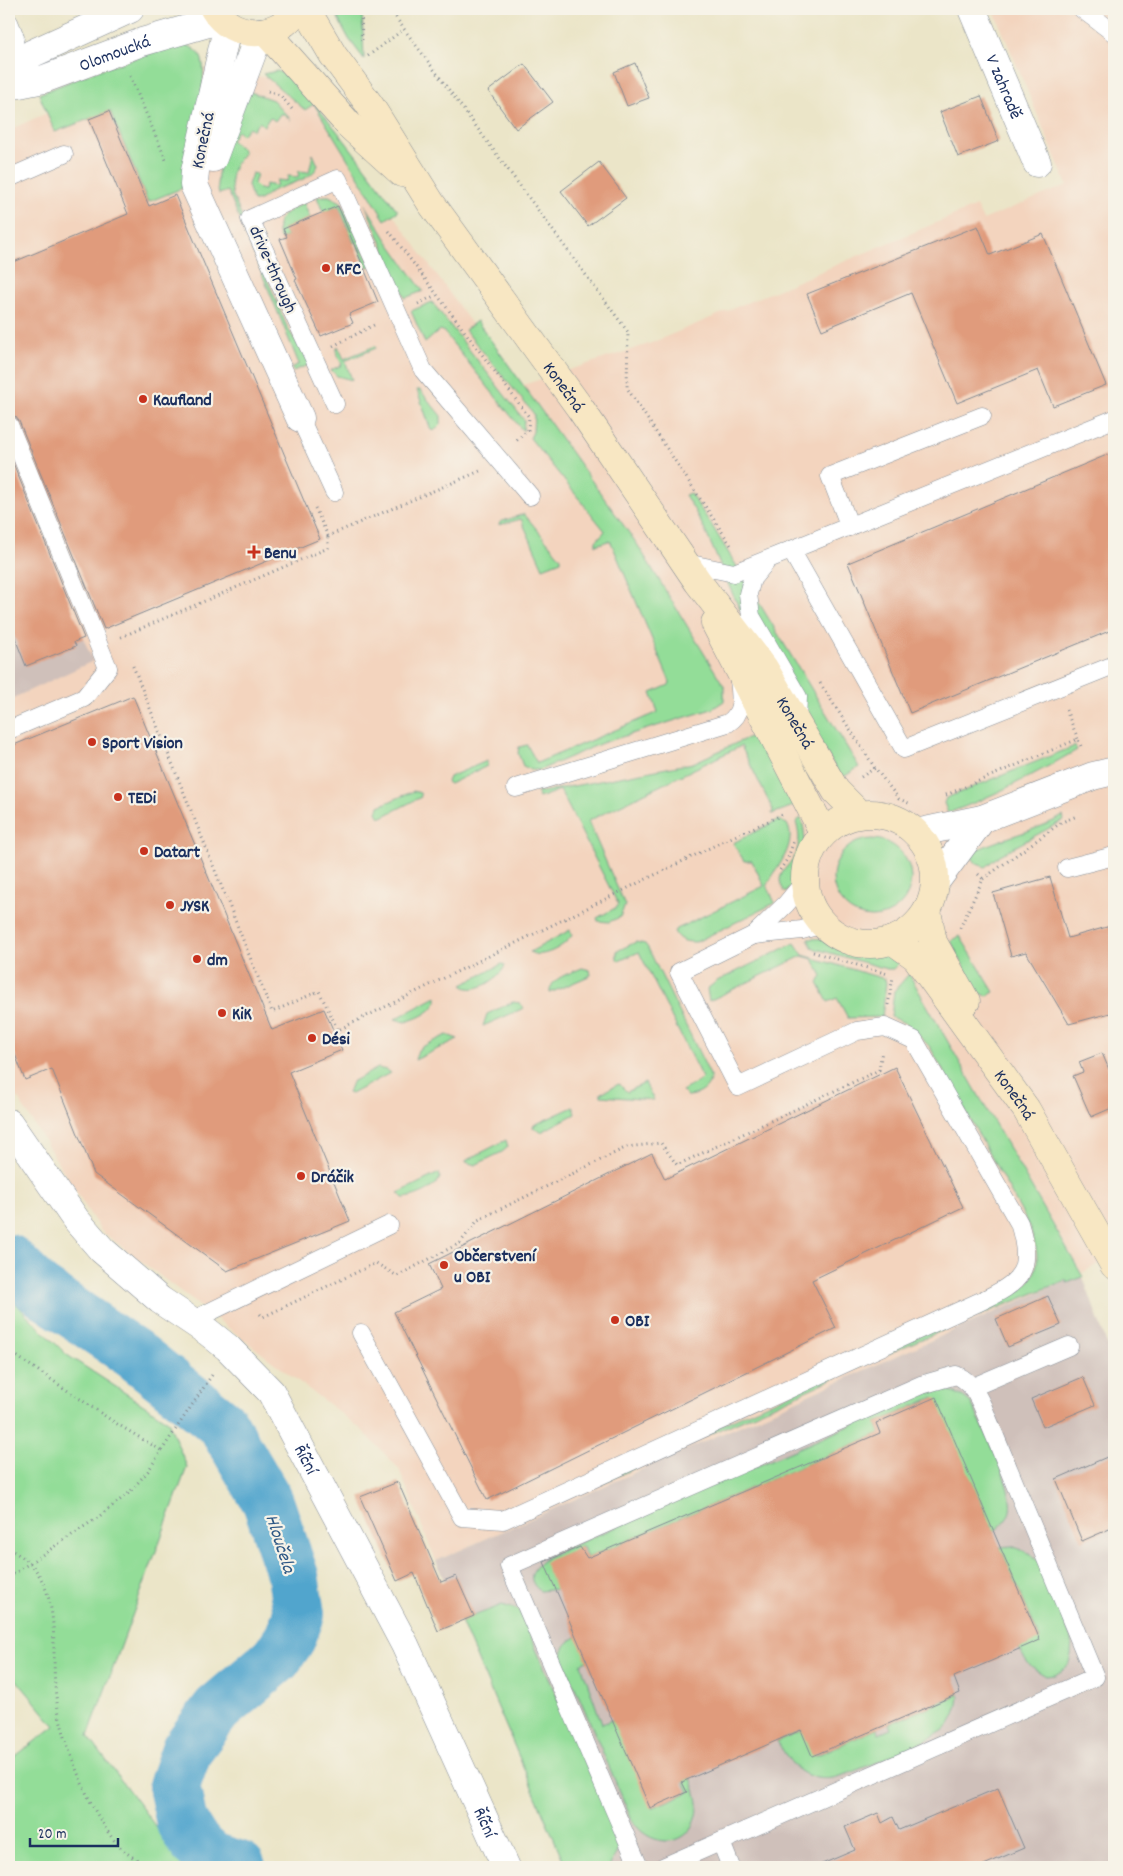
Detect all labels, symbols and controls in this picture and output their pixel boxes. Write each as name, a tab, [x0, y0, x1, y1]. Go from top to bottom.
street label: Olomoucká	[76, 30, 154, 80]
street label: V zahradě	[978, 51, 1027, 124]
street label: Konečná	[186, 110, 223, 171]
street label: drive-through	[241, 222, 302, 318]
place label: KFC	[336, 258, 361, 283]
marker: KFC	[320, 262, 332, 274]
street label: Konečná	[536, 358, 589, 419]
place label: Kaufland	[153, 389, 212, 414]
marker: Kaufland	[137, 393, 149, 405]
place label: Benu	[264, 542, 297, 567]
marker: Benu	[248, 546, 260, 558]
street label: Konečná	[768, 693, 819, 755]
place label: Sport Vision	[102, 732, 183, 757]
marker: Sport Vision	[86, 736, 98, 748]
place label: TEDi	[128, 787, 157, 812]
marker: TEDi	[112, 791, 124, 803]
place label: Datart	[154, 841, 200, 866]
marker: Datart	[138, 845, 150, 857]
place label: JYSK	[180, 895, 210, 920]
marker: JYSK	[164, 899, 176, 911]
place label: dm	[207, 949, 228, 974]
marker: dm	[191, 953, 203, 965]
place label: KiK	[232, 1003, 253, 1028]
marker: KiK	[216, 1007, 228, 1019]
place label: Dési	[322, 1028, 351, 1053]
marker: Dési	[306, 1032, 318, 1044]
street label: Konečná	[987, 1065, 1040, 1126]
place label: Dráčik	[311, 1166, 354, 1191]
marker: Dráčik	[295, 1170, 307, 1182]
place label: Občerstvení u OBI	[454, 1245, 537, 1291]
marker: Občerstvení u OBI	[438, 1259, 450, 1271]
place label: OBI	[625, 1310, 650, 1335]
marker: OBI	[609, 1314, 621, 1326]
street label: Říční	[286, 1441, 323, 1481]
water label: Hloučela	[257, 1511, 301, 1578]
street label: Říční	[466, 1804, 502, 1844]
scale bar	[30, 1816, 118, 1848]
text: 20 m	[38, 1824, 66, 1846]

